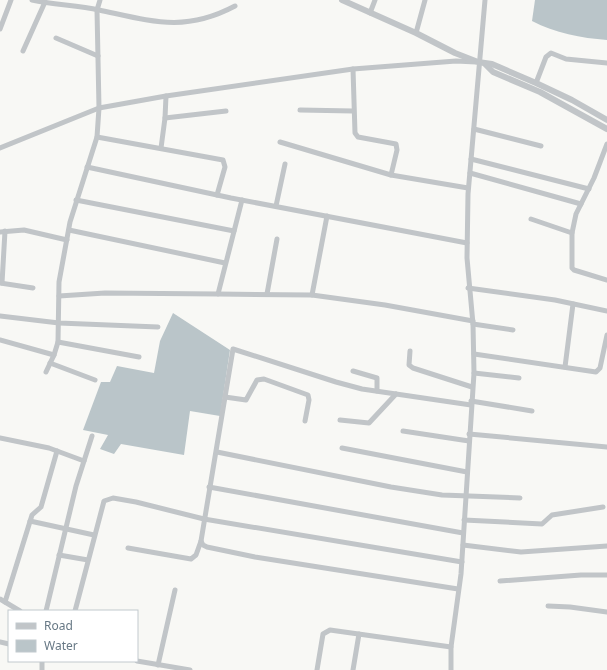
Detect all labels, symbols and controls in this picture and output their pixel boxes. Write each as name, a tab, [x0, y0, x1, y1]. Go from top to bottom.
legend	[8, 610, 138, 662]
text: Road	[44, 617, 73, 634]
text: Water	[44, 637, 78, 654]

